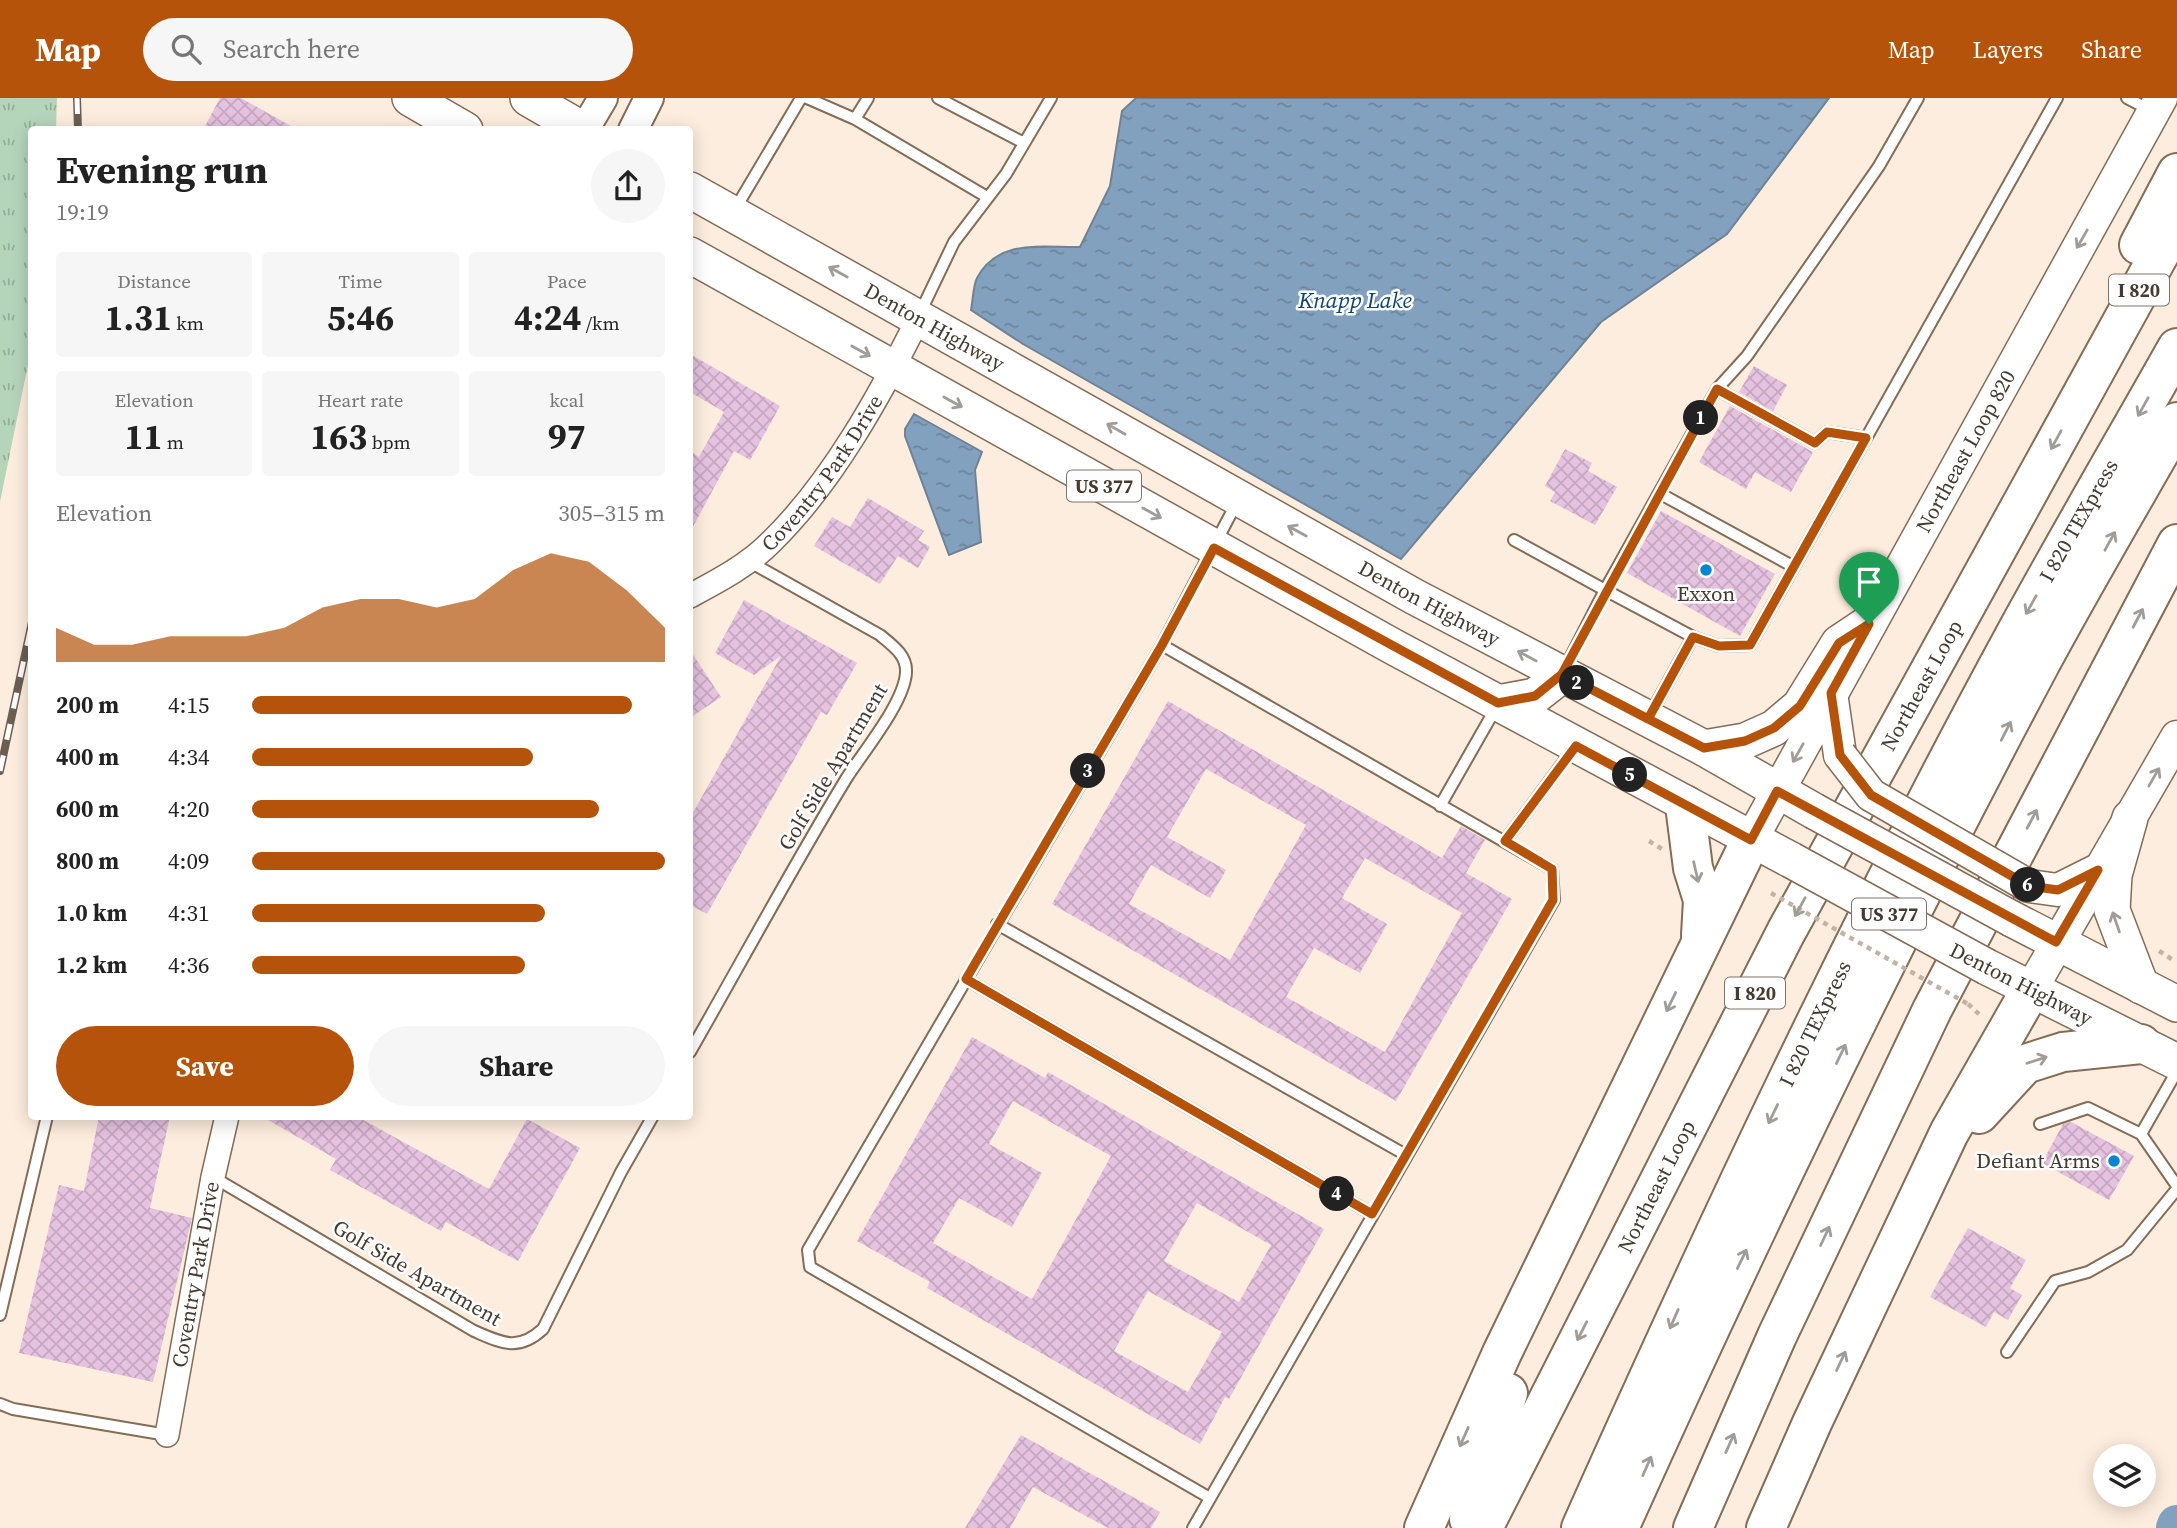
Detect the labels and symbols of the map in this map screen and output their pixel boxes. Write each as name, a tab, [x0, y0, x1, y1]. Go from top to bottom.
one-way arrow	[2075, 229, 2089, 249]
one-way arrow	[828, 265, 848, 279]
road number: I 820	[2109, 274, 2169, 306]
street label: Denton Highway	[859, 276, 1010, 378]
water label: Knapp Lake	[1297, 284, 1412, 316]
one-way arrow	[850, 344, 871, 358]
street label: Northeast Loop 820	[1909, 365, 2022, 538]
street label: Coventry Park Drive	[755, 389, 889, 558]
one-way arrow	[942, 396, 963, 409]
one-way arrow	[2136, 397, 2150, 417]
pin: 1	[1684, 400, 1718, 436]
one-way arrow	[1106, 422, 1126, 436]
one-way arrow	[2049, 429, 2062, 450]
street label: I 820 TEXpress	[2032, 454, 2125, 587]
road number: US 377	[1067, 470, 1141, 502]
one-way arrow	[1141, 506, 1161, 520]
one-way arrow	[1288, 524, 1308, 538]
one-way arrow	[2103, 531, 2117, 551]
pin	[1839, 552, 1899, 624]
street label: Denton Highway	[1353, 553, 1505, 653]
marker: Exxon	[1698, 562, 1714, 578]
place label: Exxon	[1677, 579, 1736, 608]
one-way arrow	[2024, 595, 2038, 615]
one-way arrow	[2132, 608, 2146, 628]
street label: Northeast Loop	[1874, 615, 1969, 756]
one-way arrow	[1517, 649, 1537, 663]
pin: 2	[1560, 666, 1594, 700]
street label: Golf Side Apartment	[771, 678, 894, 856]
one-way arrow	[1999, 721, 2013, 742]
one-way arrow	[1791, 742, 1804, 763]
pin: 3	[1070, 754, 1106, 788]
pin: 5	[1612, 758, 1648, 792]
one-way arrow	[2147, 768, 2161, 788]
one-way arrow	[2026, 809, 2040, 830]
one-way arrow	[1690, 861, 1703, 883]
pin: 6	[2010, 868, 2046, 902]
one-way arrow	[1793, 897, 1807, 917]
road number: US 377	[1852, 898, 1926, 930]
one-way arrow	[2109, 912, 2121, 934]
street label: Denton Highway	[1945, 935, 2098, 1032]
street label: I 820 TEXpress	[1772, 956, 1858, 1091]
road number: I 820	[1725, 978, 1785, 1009]
one-way arrow	[1664, 991, 1677, 1012]
one-way arrow	[1834, 1044, 1848, 1065]
one-way arrow	[2025, 1053, 2047, 1065]
one-way arrow	[1765, 1103, 1779, 1124]
street label: Northeast Loop	[1610, 1115, 1702, 1258]
place label: Defiant Arms	[1976, 1146, 2100, 1175]
marker: Defiant Arms	[2106, 1153, 2122, 1169]
pin: 4	[1320, 1176, 1354, 1212]
street label: Coventry Park Drive	[164, 1179, 226, 1370]
street label: Golf Side Apartment	[328, 1212, 507, 1333]
one-way arrow	[1818, 1226, 1832, 1247]
one-way arrow	[1735, 1249, 1749, 1270]
one-way arrow	[1667, 1308, 1680, 1329]
one-way arrow	[1575, 1320, 1589, 1341]
one-way arrow	[1835, 1351, 1848, 1372]
one-way arrow	[1457, 1426, 1470, 1447]
one-way arrow	[1724, 1433, 1737, 1454]
one-way arrow	[1641, 1456, 1654, 1477]

